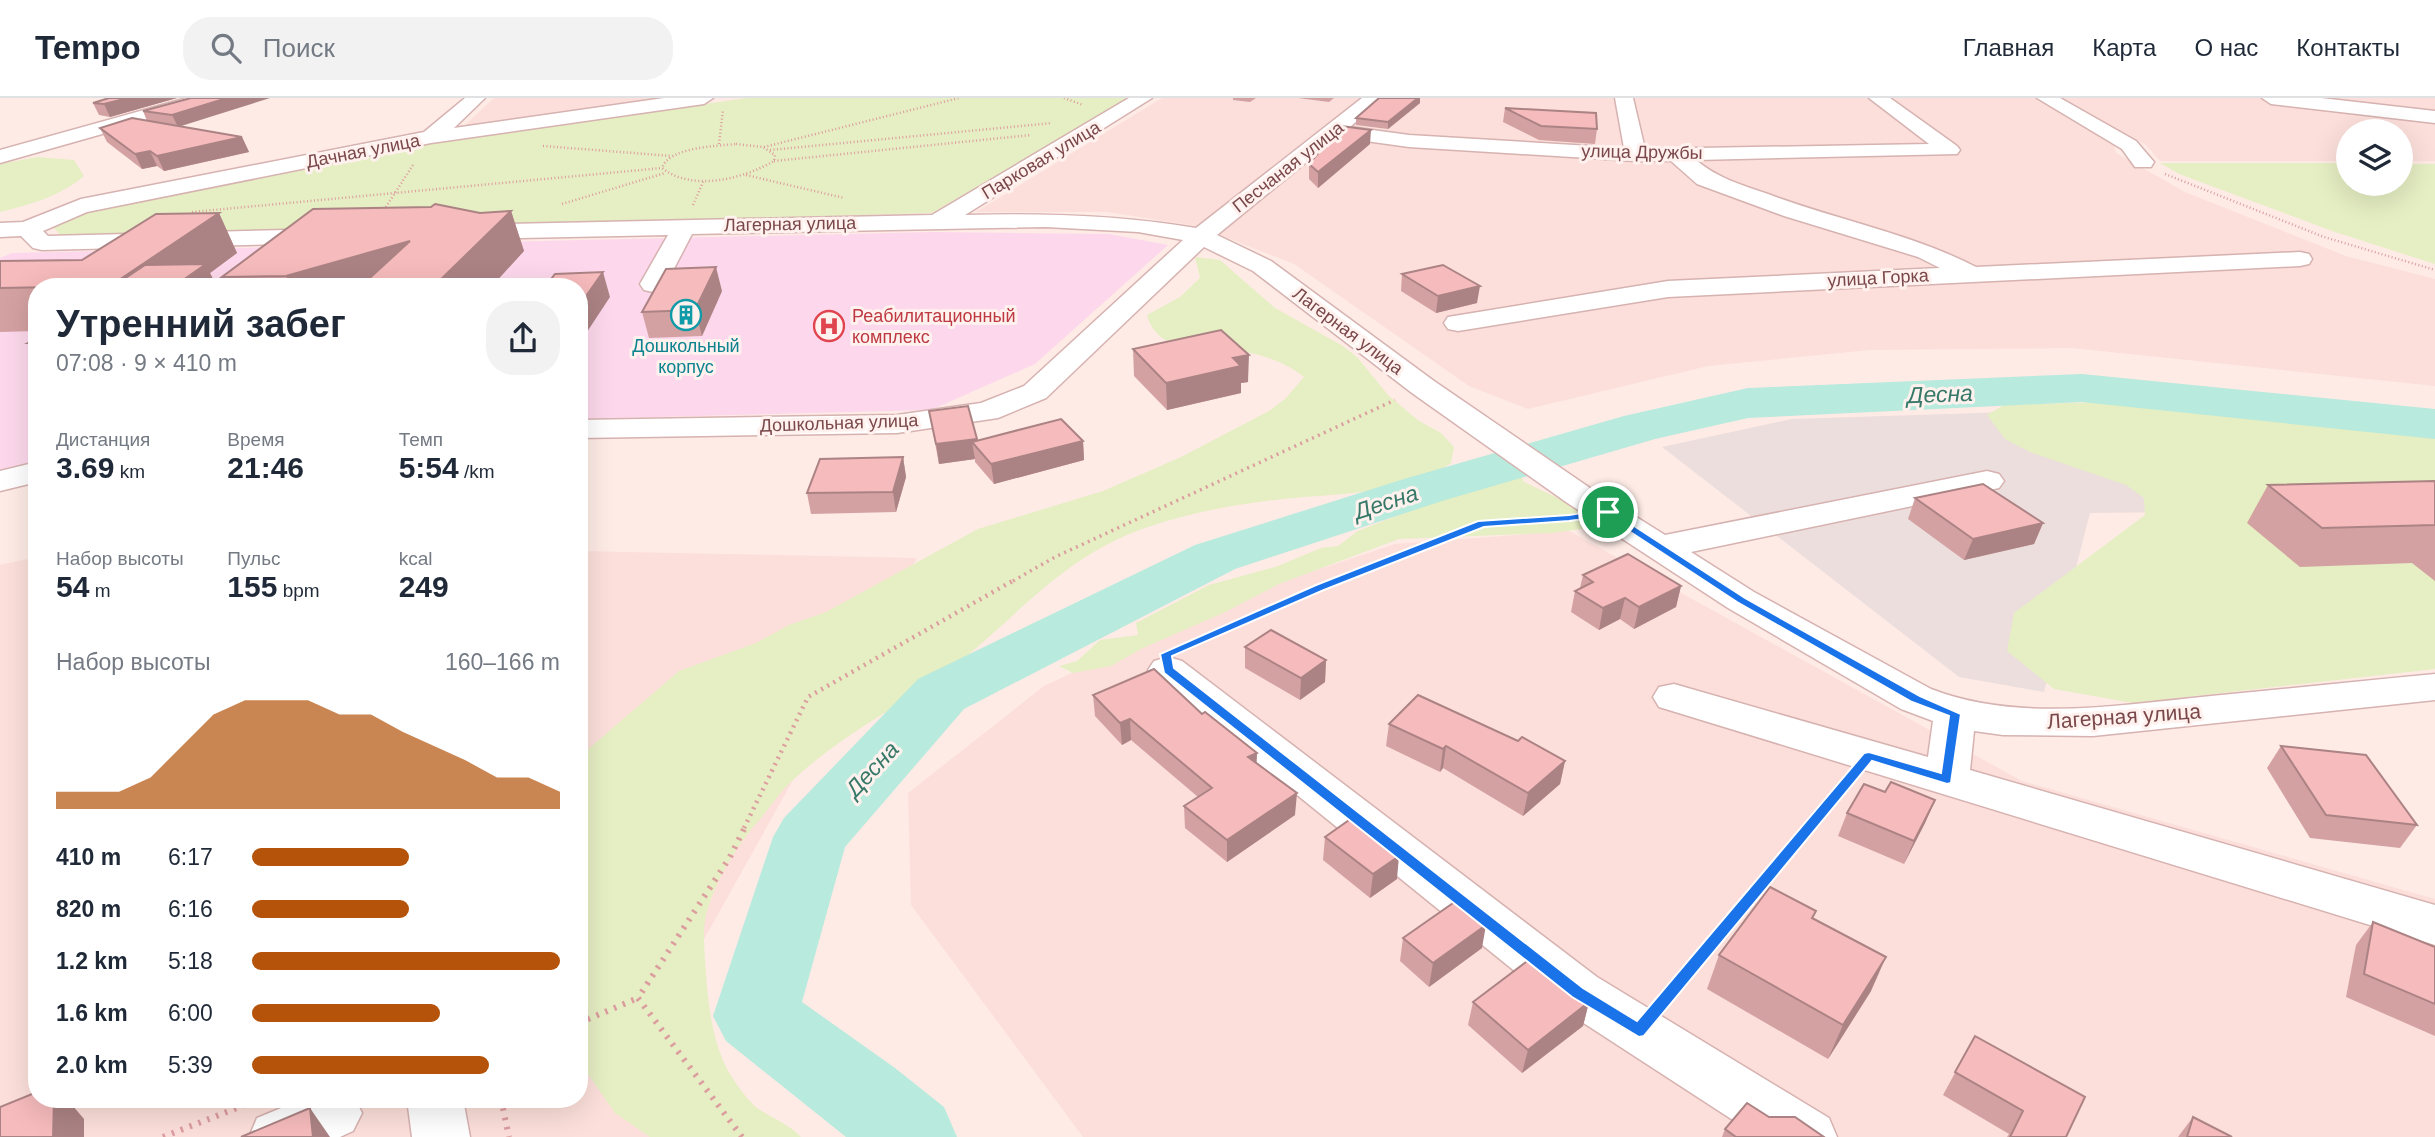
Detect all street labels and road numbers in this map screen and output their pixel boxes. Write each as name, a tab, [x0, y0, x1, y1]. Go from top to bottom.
street label: Парковая улица	[978, 116, 1105, 203]
street label: Песчаная улица	[1229, 117, 1348, 217]
street label: Дачная улица	[304, 130, 422, 172]
street label: улица Дружбы	[1581, 141, 1703, 163]
street label: Лагерная улица	[724, 213, 857, 235]
street label: улица Горка	[1827, 265, 1930, 291]
street label: Лагерная улица	[1289, 283, 1408, 379]
street label: Дошкольная улица	[759, 410, 920, 436]
street label: Лагерная улица	[2046, 699, 2202, 733]

